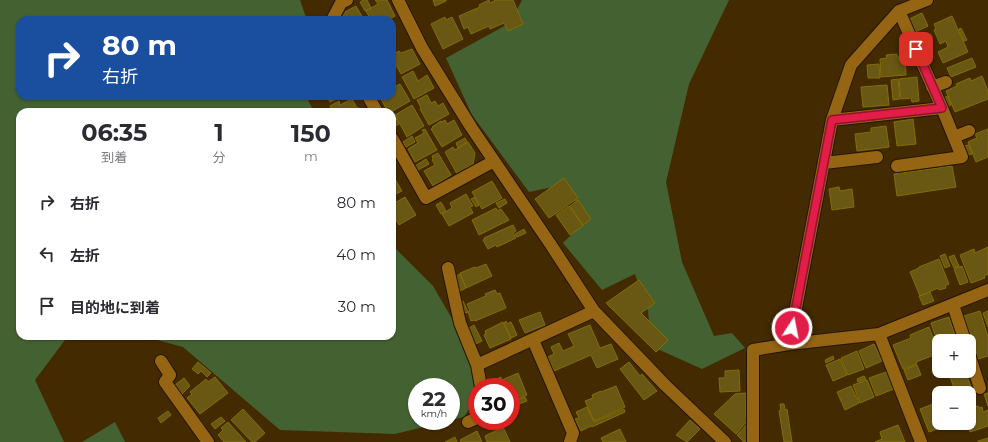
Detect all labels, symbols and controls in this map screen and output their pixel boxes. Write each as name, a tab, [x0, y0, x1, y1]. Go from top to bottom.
text: 80 m	[102, 28, 177, 62]
icon: right	[36, 32, 88, 84]
pin	[899, 32, 933, 66]
icon: arrive	[905, 38, 927, 60]
text: 右折	[102, 66, 138, 88]
text: 06:35	[81, 118, 147, 147]
text: 1	[214, 118, 224, 147]
text: 150	[291, 119, 331, 148]
text: m	[304, 148, 318, 164]
text: 到着	[101, 149, 127, 165]
text: 分	[213, 149, 226, 165]
icon: right	[36, 191, 58, 213]
text: 80 m	[337, 193, 376, 212]
text: 右折	[70, 194, 100, 213]
icon: left	[36, 243, 58, 265]
text: 40 m	[336, 245, 376, 264]
text: 左折	[70, 246, 100, 265]
icon: arrive	[36, 295, 58, 317]
text: 30 m	[338, 297, 376, 316]
text: 目的地に到着	[70, 298, 160, 317]
position arrow	[771, 307, 813, 349]
map controls	[932, 334, 976, 430]
button: +	[932, 334, 976, 378]
speed limit sign: 30	[468, 378, 520, 430]
button: −	[932, 386, 976, 430]
text: 22	[422, 387, 446, 411]
text: km/h	[421, 407, 447, 420]

